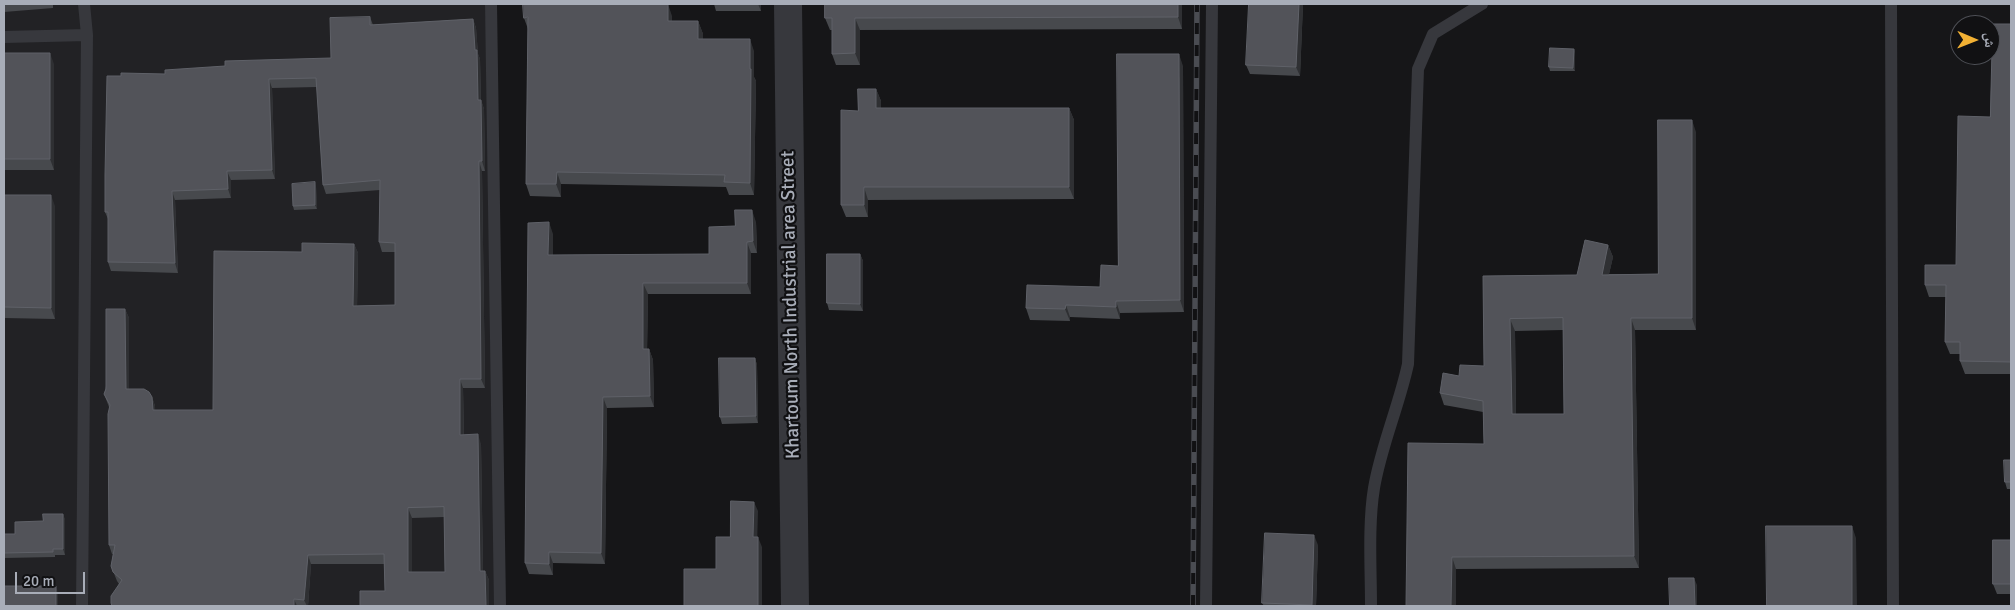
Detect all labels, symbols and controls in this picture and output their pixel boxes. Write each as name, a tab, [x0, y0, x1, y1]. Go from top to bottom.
north arrow	[1950, 15, 2000, 65]
text: ش	[1981, 33, 1998, 48]
street label: Khartoum North Industrial area Street	[777, 151, 805, 459]
scale bar	[18, 562, 88, 594]
text: 20 m	[23, 572, 54, 590]

